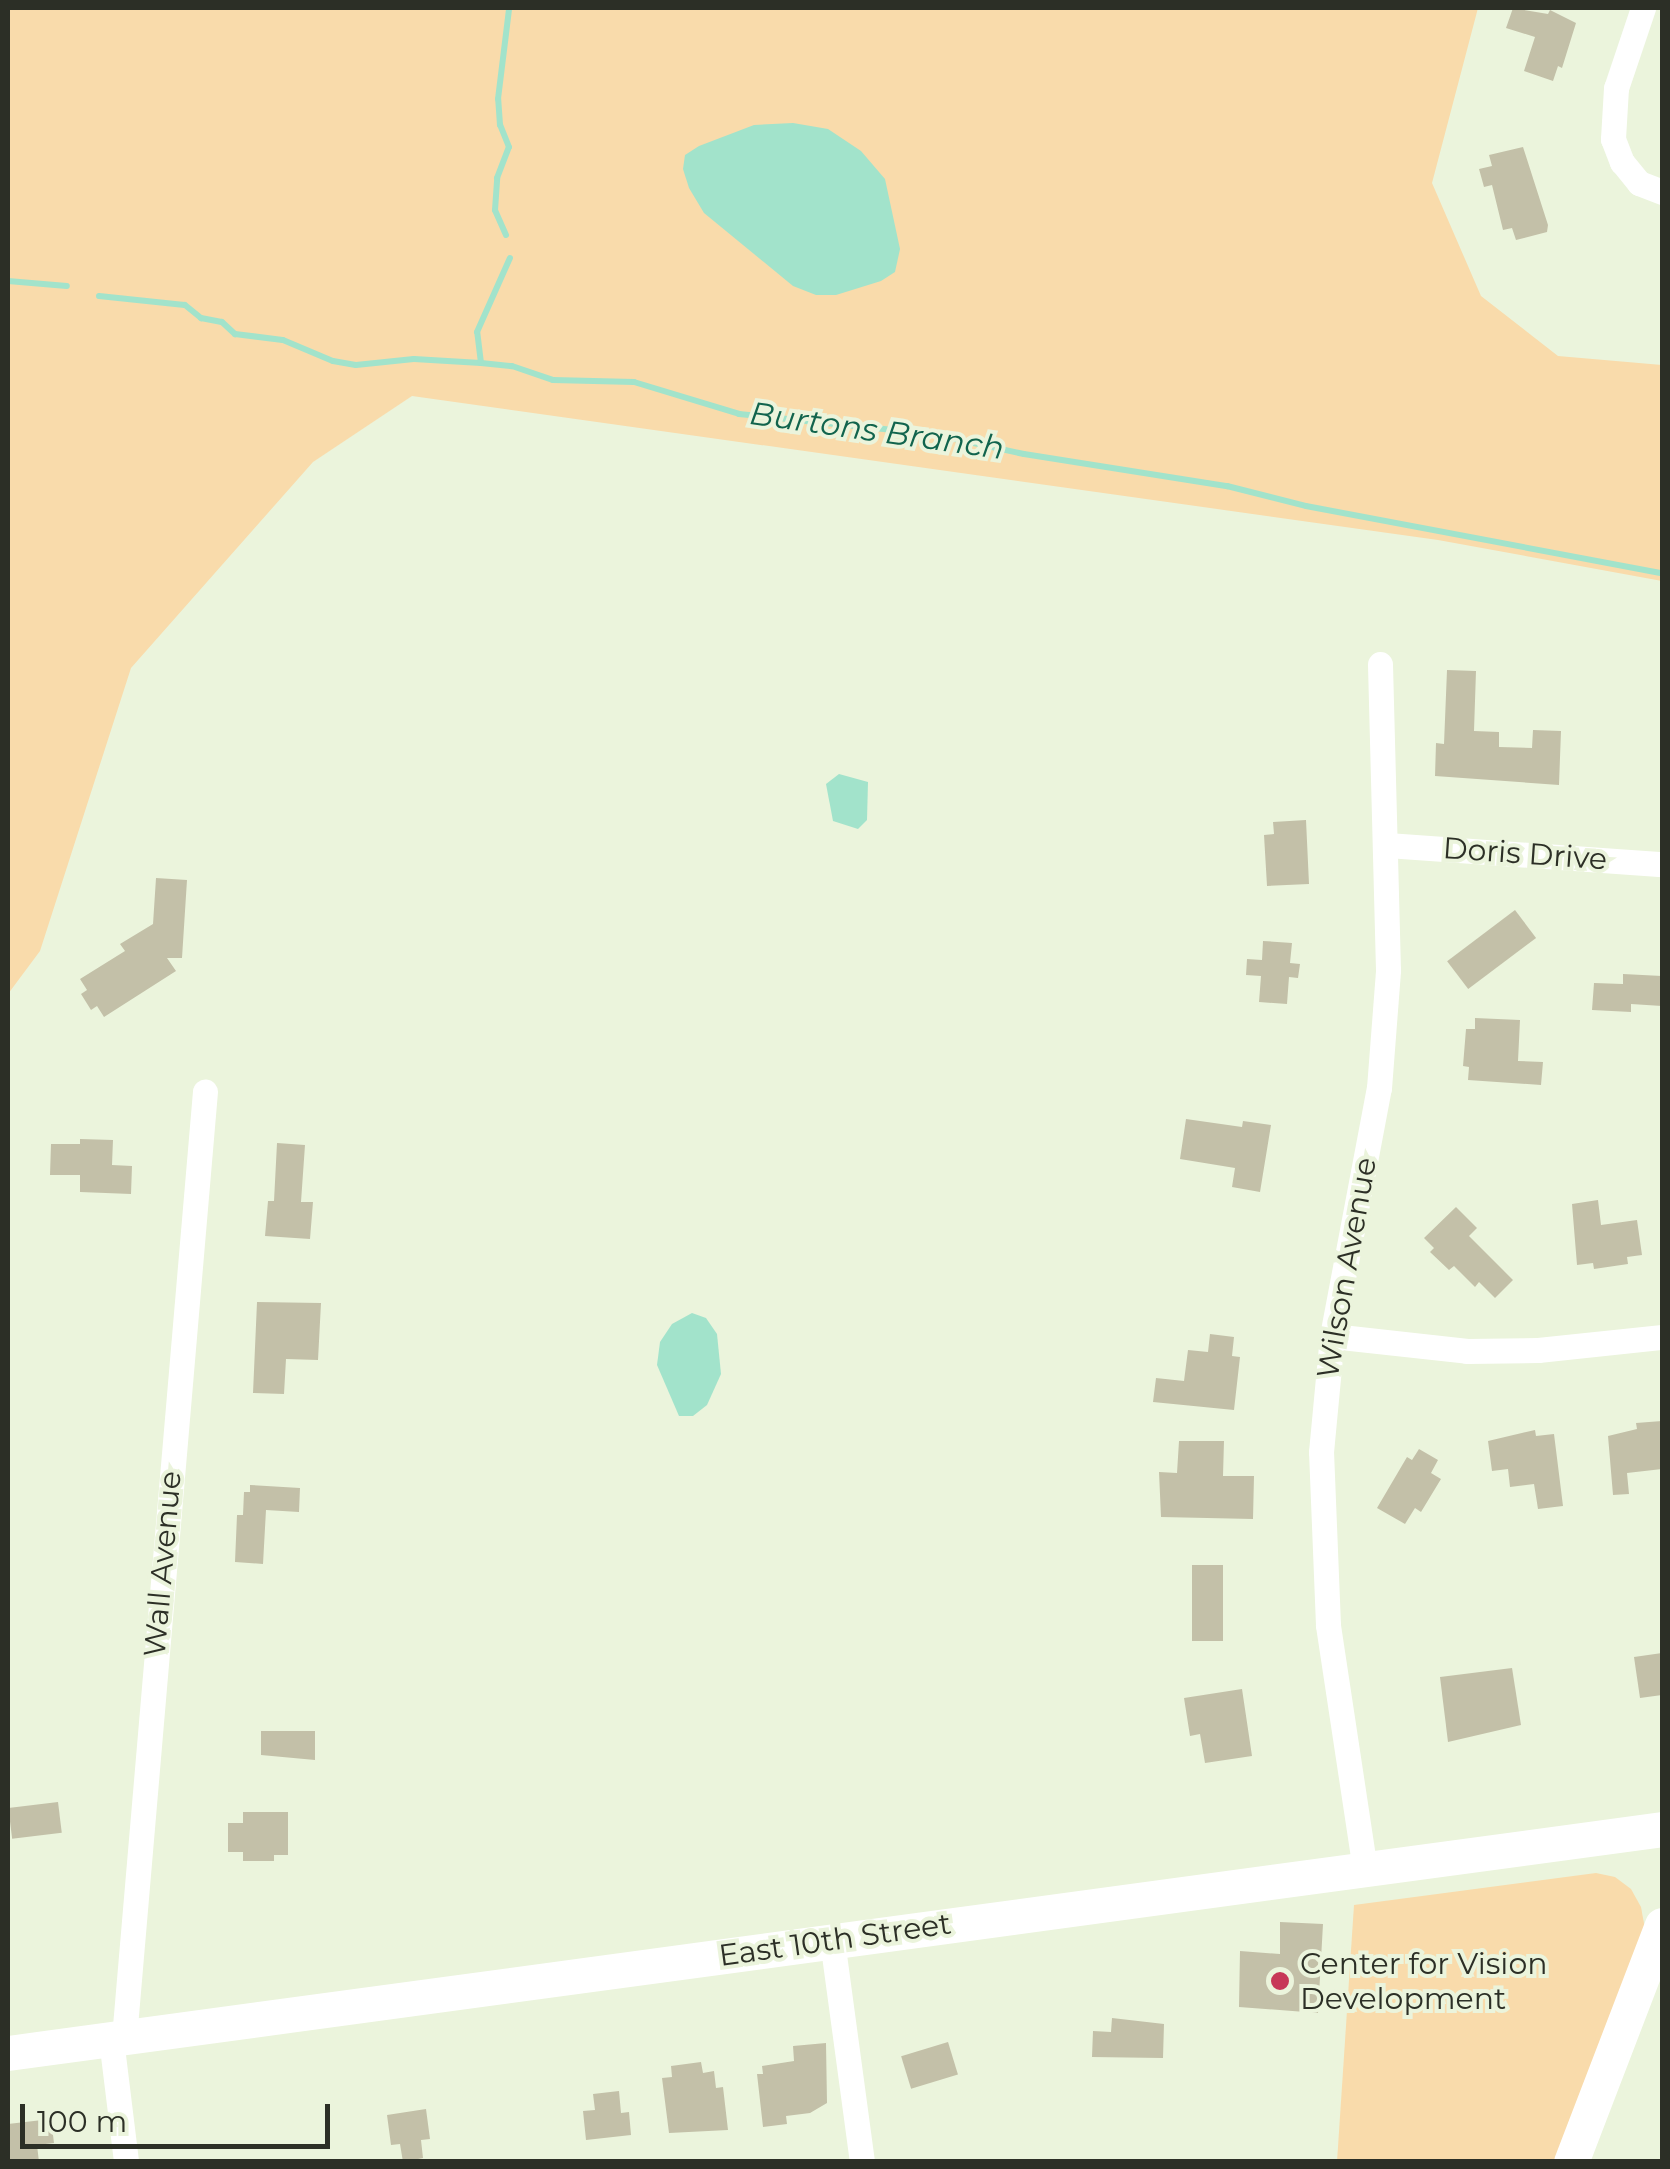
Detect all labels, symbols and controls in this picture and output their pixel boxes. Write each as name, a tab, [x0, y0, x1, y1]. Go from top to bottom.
water label: Burtons Branch	[747, 394, 1007, 468]
street label: Doris Drive	[1442, 830, 1608, 878]
street label: Wilson Avenue	[1310, 1155, 1384, 1381]
street label: Wall Avenue	[137, 1469, 189, 1659]
street label: East 10th Street	[717, 1906, 953, 1974]
place label: Center for Vision Development	[1300, 1946, 1547, 2016]
marker: Center for Vision Development	[1269, 1970, 1291, 1992]
scale bar	[25, 2084, 335, 2146]
text: 100 m	[37, 2103, 127, 2140]

